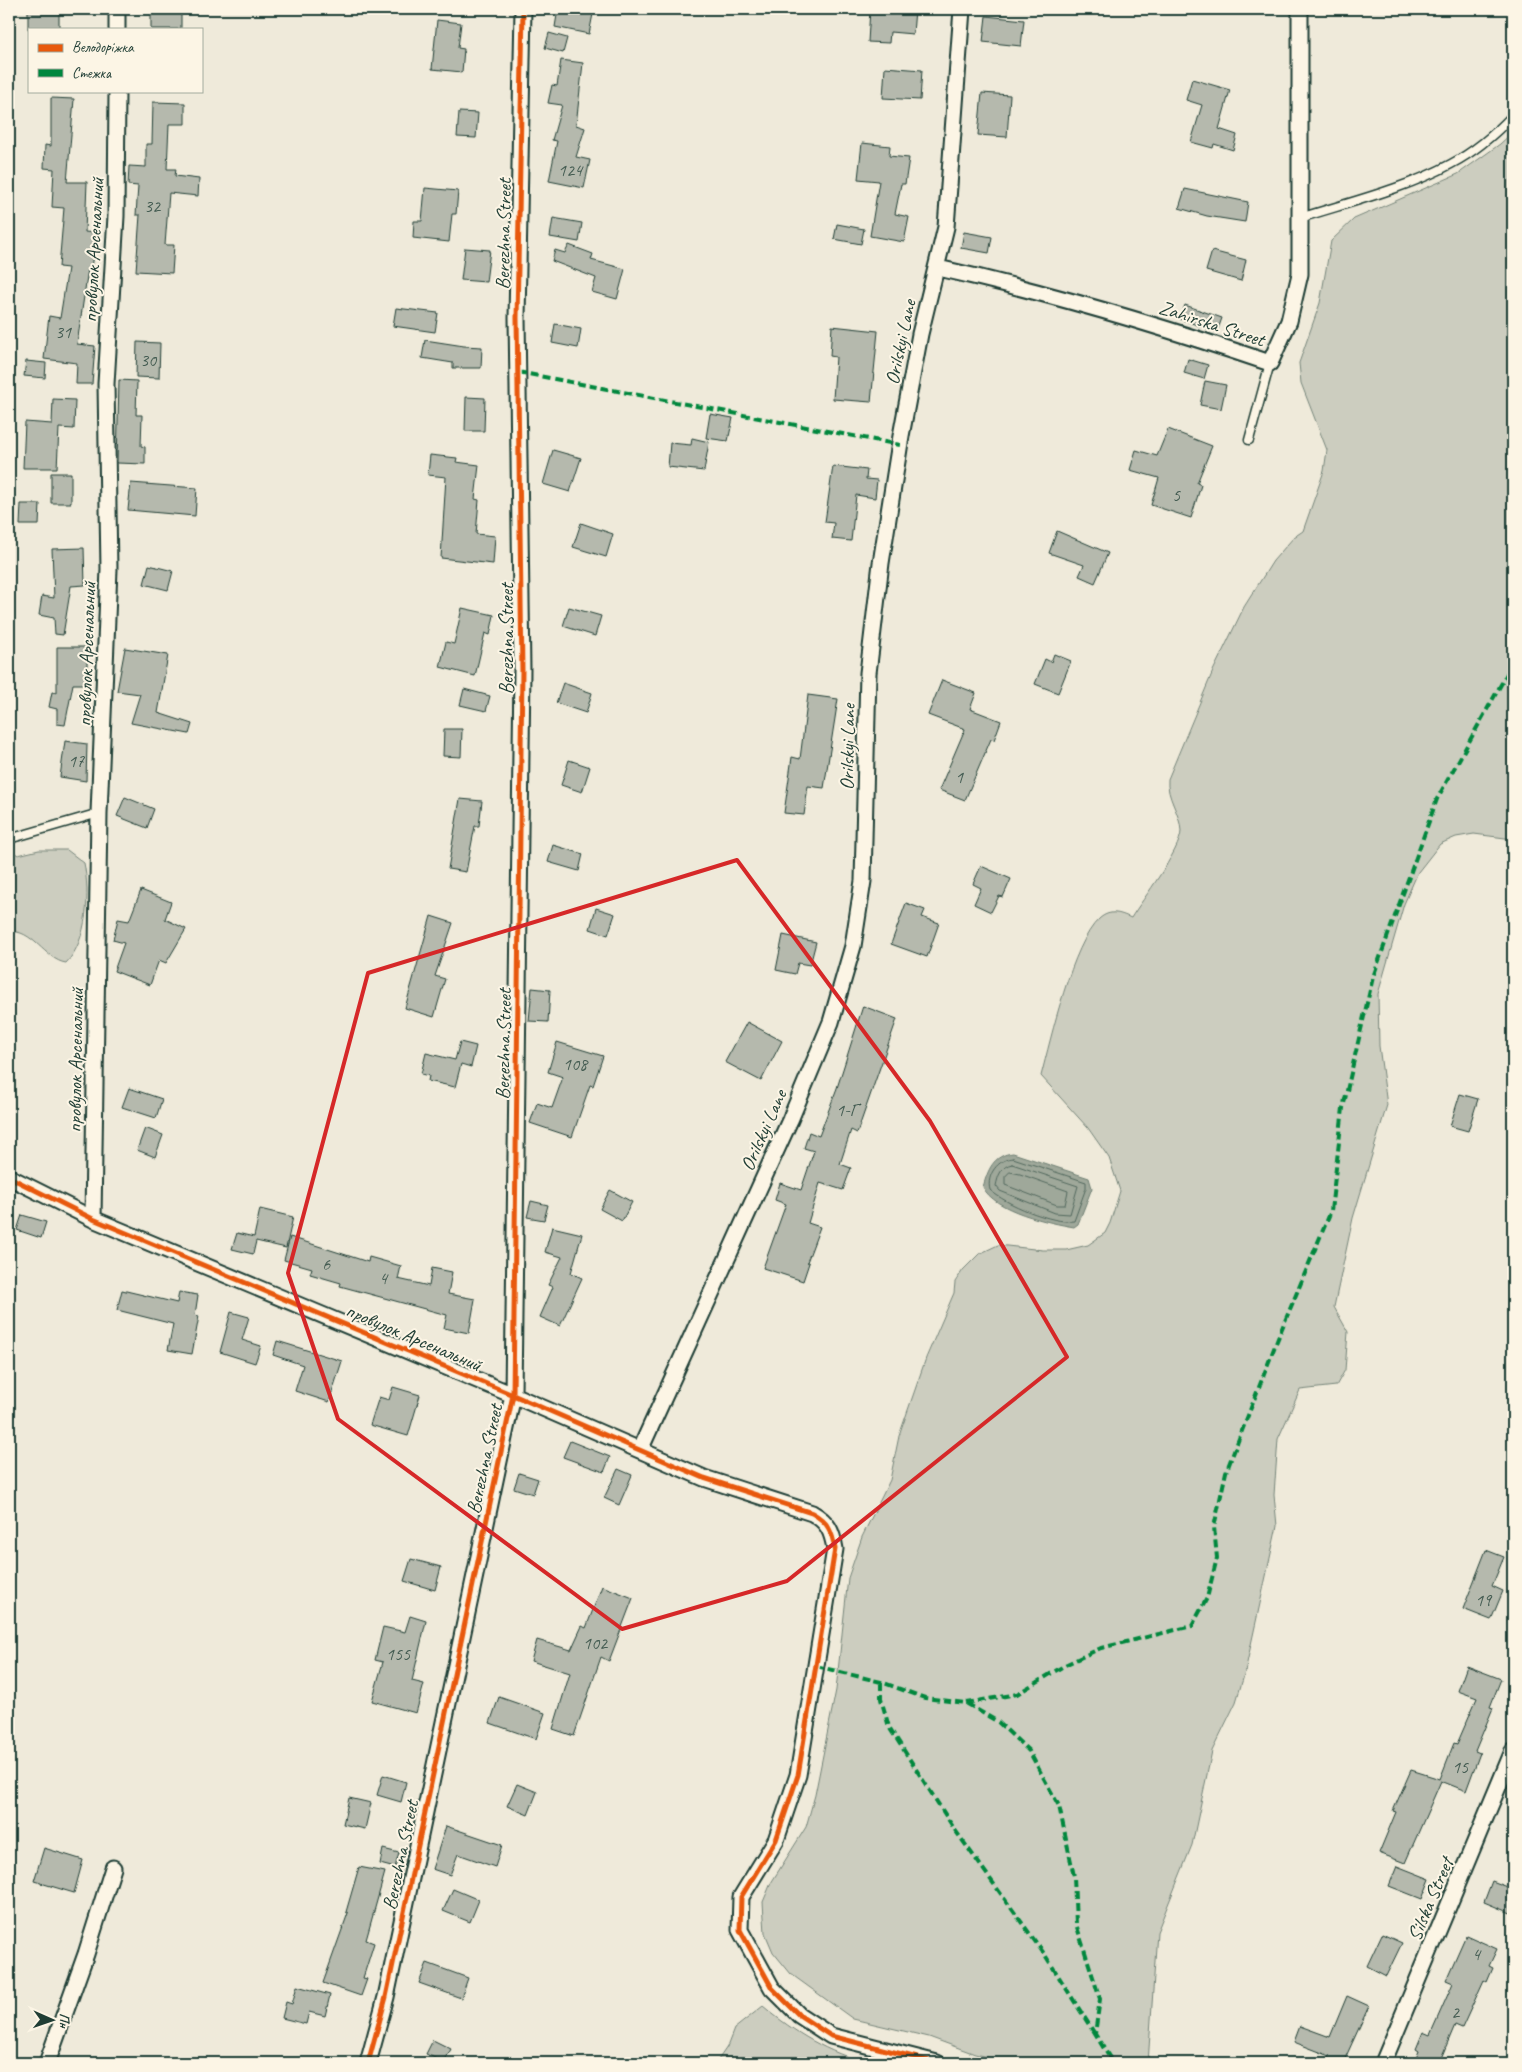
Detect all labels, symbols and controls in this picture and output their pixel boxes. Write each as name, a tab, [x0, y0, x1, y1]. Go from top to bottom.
legend	[28, 28, 202, 92]
text: Велодоріжка	[72, 38, 135, 57]
text: Стежка	[72, 64, 112, 83]
house number: 124	[558, 159, 584, 181]
street label: провулок Арсенальний	[77, 175, 110, 323]
street label: Berezhna Street	[490, 176, 517, 290]
house number: 32	[144, 195, 162, 217]
street label: Zahirska Street	[1156, 295, 1270, 353]
street label: Orilskyi Lane	[879, 296, 922, 387]
house number: 31	[55, 321, 72, 343]
house number: 30	[140, 349, 158, 371]
house number: 5	[1172, 484, 1181, 506]
street label: провулок Арсенальний	[71, 579, 102, 727]
street label: Berezhna Street	[494, 581, 519, 695]
street label: Orilskyi Lane	[834, 702, 861, 790]
house number: 17	[68, 750, 85, 772]
house number: 1	[955, 766, 964, 788]
street label: провулок Арсенальний	[62, 986, 89, 1133]
street label: Berezhna Street	[490, 986, 517, 1100]
house number: 108	[563, 1053, 589, 1075]
street label: Orilskyi Lane	[735, 1084, 793, 1175]
house number: 1-Г	[836, 1099, 862, 1121]
house number: 6	[322, 1253, 331, 1275]
house number: 4	[379, 1267, 389, 1289]
street label: провулок Арсенальний	[342, 1298, 487, 1378]
street label: Berezhna Street	[461, 1400, 509, 1516]
house number: 19	[1475, 1589, 1493, 1611]
house number: 102	[583, 1632, 609, 1654]
house number: 155	[386, 1643, 411, 1665]
house number: 15	[1452, 1756, 1469, 1778]
street label: Berezhna Street	[377, 1796, 425, 1912]
street label: Silska Street	[1402, 1851, 1460, 1944]
house number: 4	[1472, 1943, 1482, 1965]
north arrow	[28, 1994, 78, 2044]
house number: 2	[1451, 2001, 1461, 2023]
text: Пн	[56, 2013, 73, 2029]

